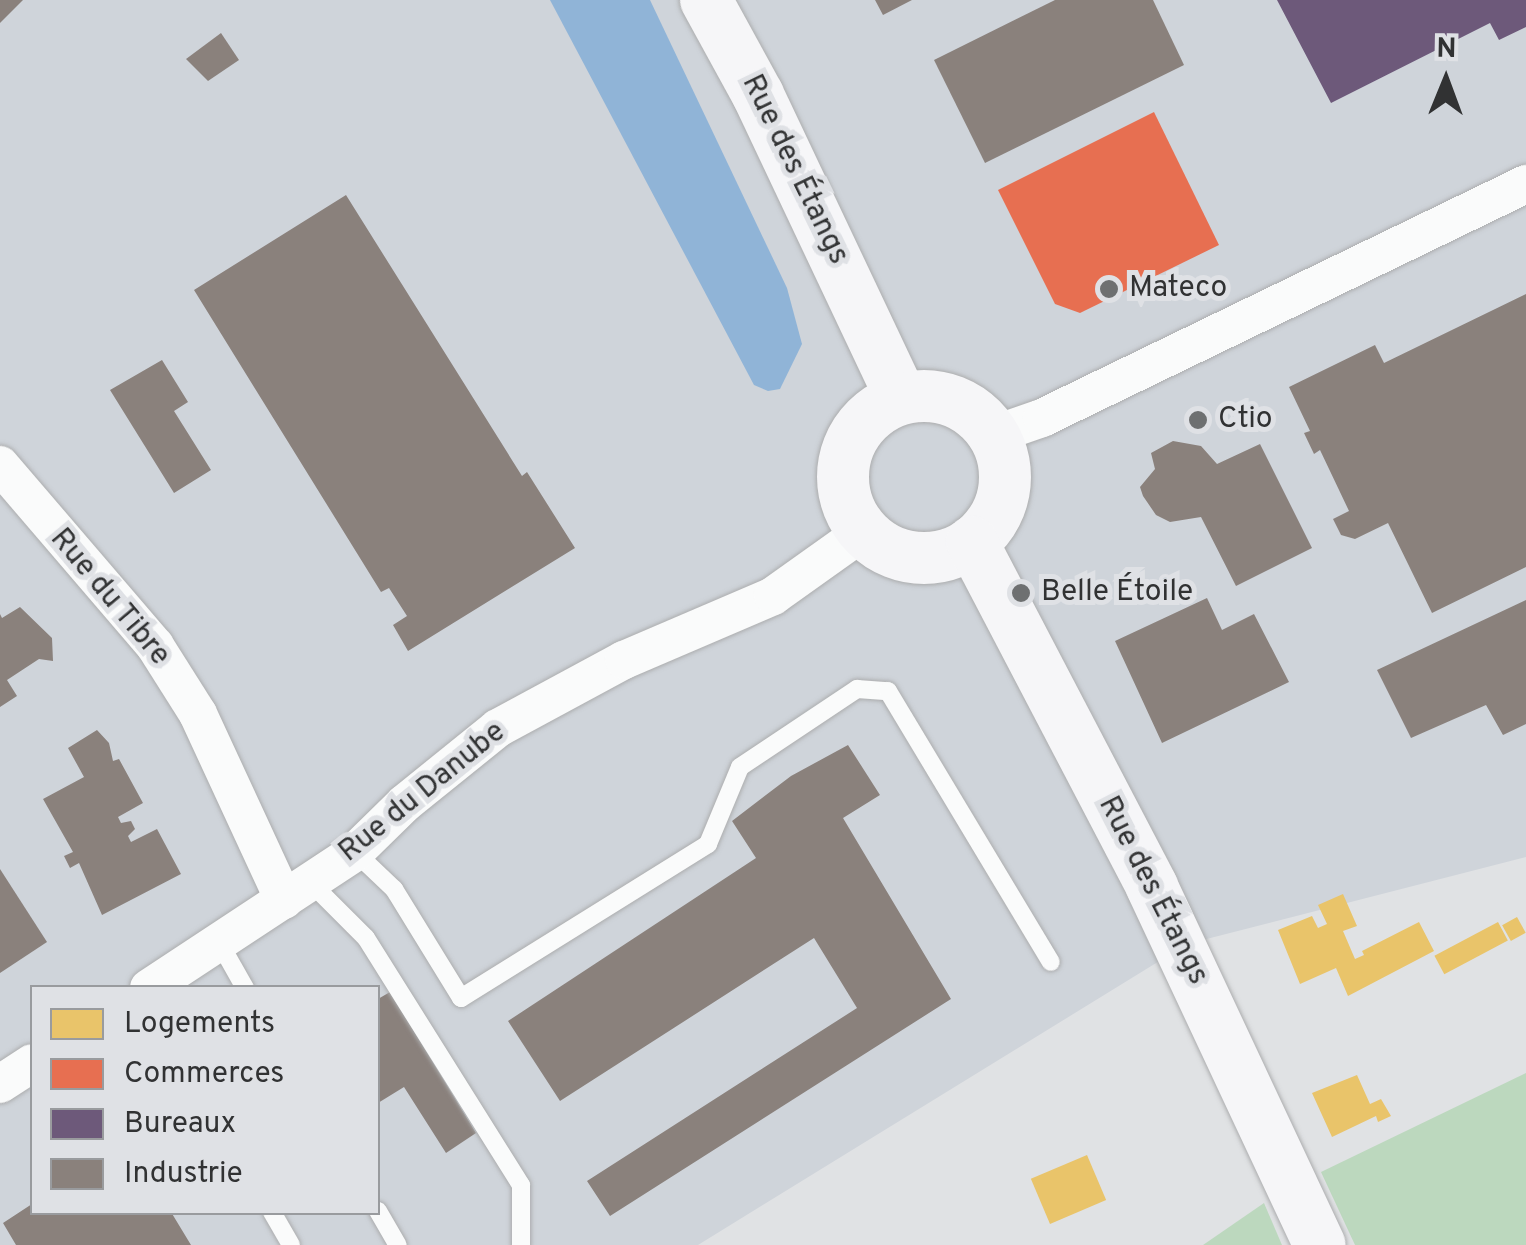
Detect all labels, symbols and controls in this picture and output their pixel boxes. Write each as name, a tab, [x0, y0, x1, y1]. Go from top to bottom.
north arrow	[1396, 30, 1496, 130]
text: N	[1436, 32, 1457, 68]
street label: Rue des Étangs	[733, 69, 855, 271]
place label: Mateco	[1129, 271, 1227, 307]
marker: Mateco	[1098, 278, 1120, 300]
place label: Ctio	[1218, 402, 1273, 438]
marker: Ctio	[1187, 409, 1209, 431]
street label: Rue du Tibre	[41, 522, 177, 674]
place label: Belle Étoile	[1041, 575, 1193, 611]
marker: Belle Étoile	[1010, 582, 1032, 604]
street label: Rue du Danube	[333, 715, 513, 871]
street label: Rue des Étangs	[1089, 791, 1215, 991]
legend	[30, 985, 380, 1215]
text: Logements	[124, 1006, 275, 1043]
text: Commerces	[124, 1056, 284, 1093]
text: Bureaux	[124, 1106, 236, 1143]
text: Industrie	[124, 1156, 243, 1193]

